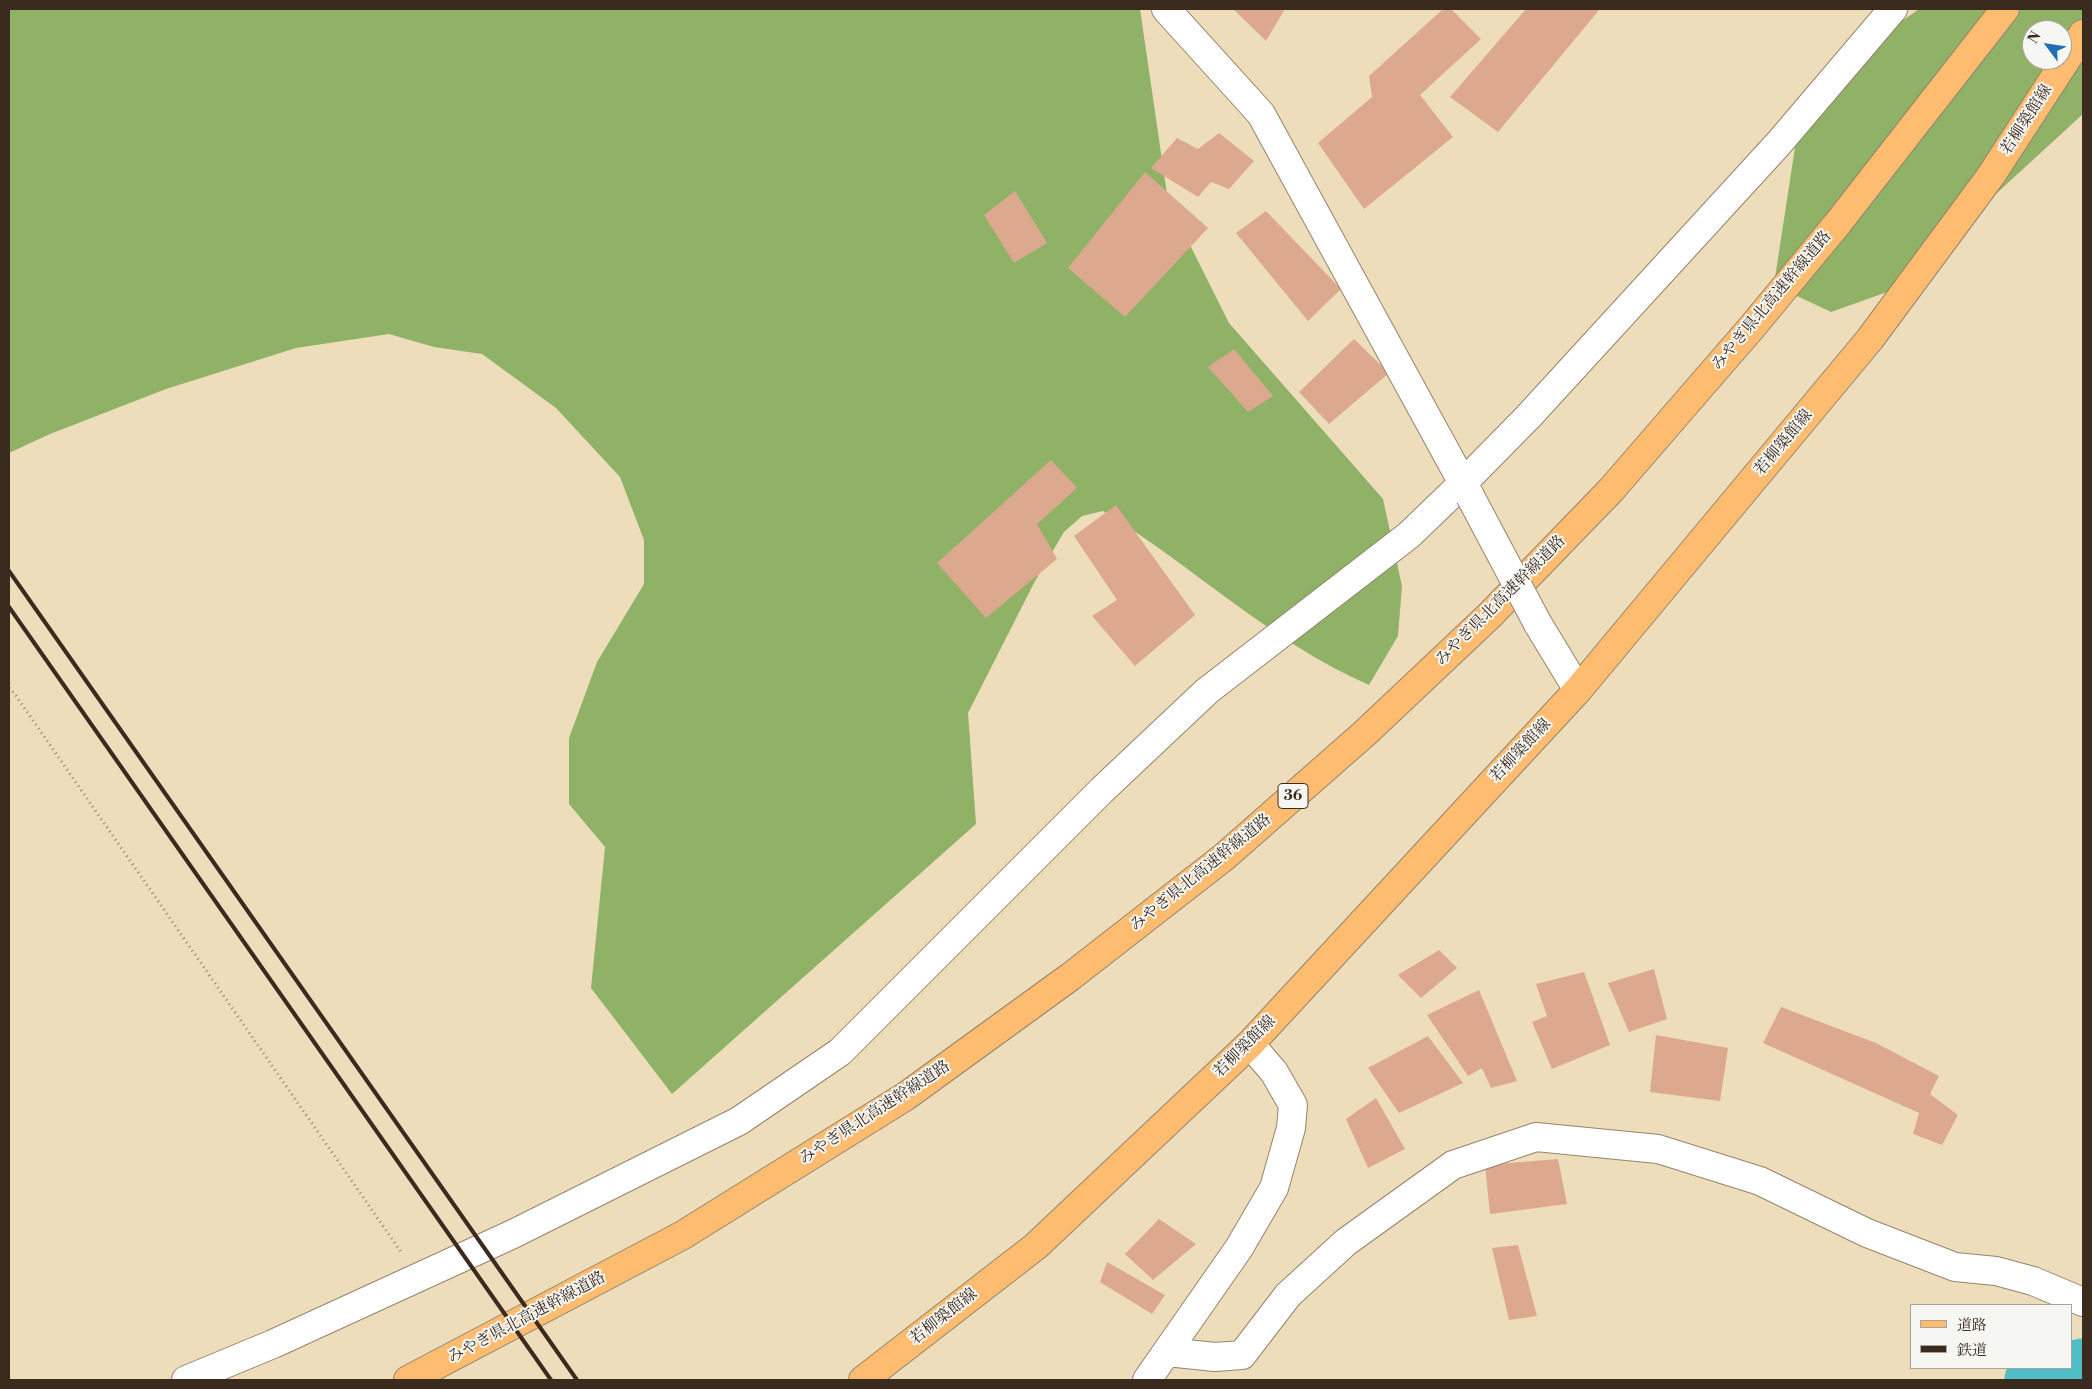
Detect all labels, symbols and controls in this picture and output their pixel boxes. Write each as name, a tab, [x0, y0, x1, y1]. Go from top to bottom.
north arrow	[2022, 20, 2072, 70]
text: N	[2024, 28, 2046, 47]
street label: 若柳築館線	[1997, 81, 2057, 159]
street label: みやぎ県北高速幹線道路	[1708, 227, 1836, 375]
street label: 若柳築館線	[1751, 406, 1817, 480]
street label: みやぎ県北高速幹線道路	[1432, 532, 1570, 670]
street label: 若柳築館線	[1487, 715, 1555, 787]
road number: 36	[1278, 784, 1308, 808]
street label: みやぎ県北高速幹線道路	[1127, 810, 1275, 936]
street label: 若柳築館線	[1210, 1012, 1280, 1082]
street label: みやぎ県北高速幹線道路	[796, 1057, 954, 1169]
street label: みやぎ県北高速幹線道路	[445, 1268, 609, 1368]
street label: 若柳築館線	[907, 1285, 981, 1349]
legend	[1910, 1304, 2072, 1369]
text: 道路	[1957, 1316, 1987, 1335]
text: 鉄道	[1957, 1341, 1987, 1360]

